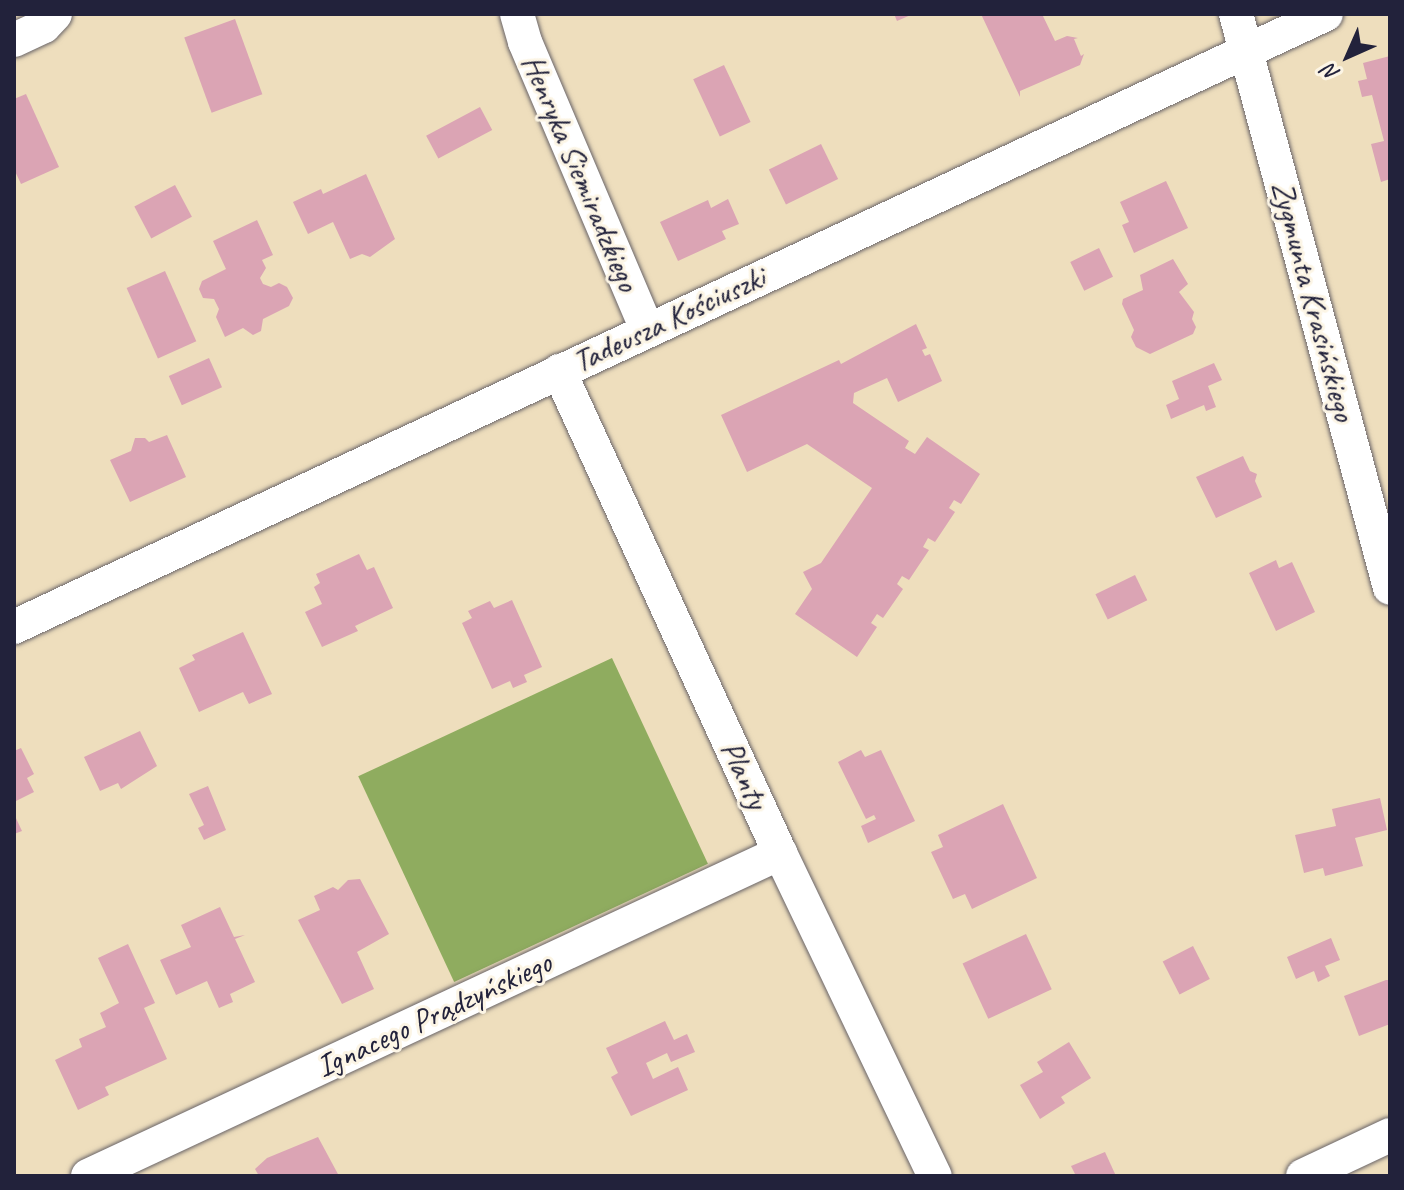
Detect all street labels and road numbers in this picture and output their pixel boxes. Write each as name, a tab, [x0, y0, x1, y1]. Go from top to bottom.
street label: Henryka Siemiradzkiego	[513, 49, 647, 297]
street label: Zygmunta Krasińskiego	[1262, 176, 1364, 426]
street label: Tadeusza Kościuszki	[567, 259, 771, 381]
street label: Planty	[712, 735, 776, 815]
street label: Ignacego Prądzyńskiego	[310, 944, 558, 1086]

